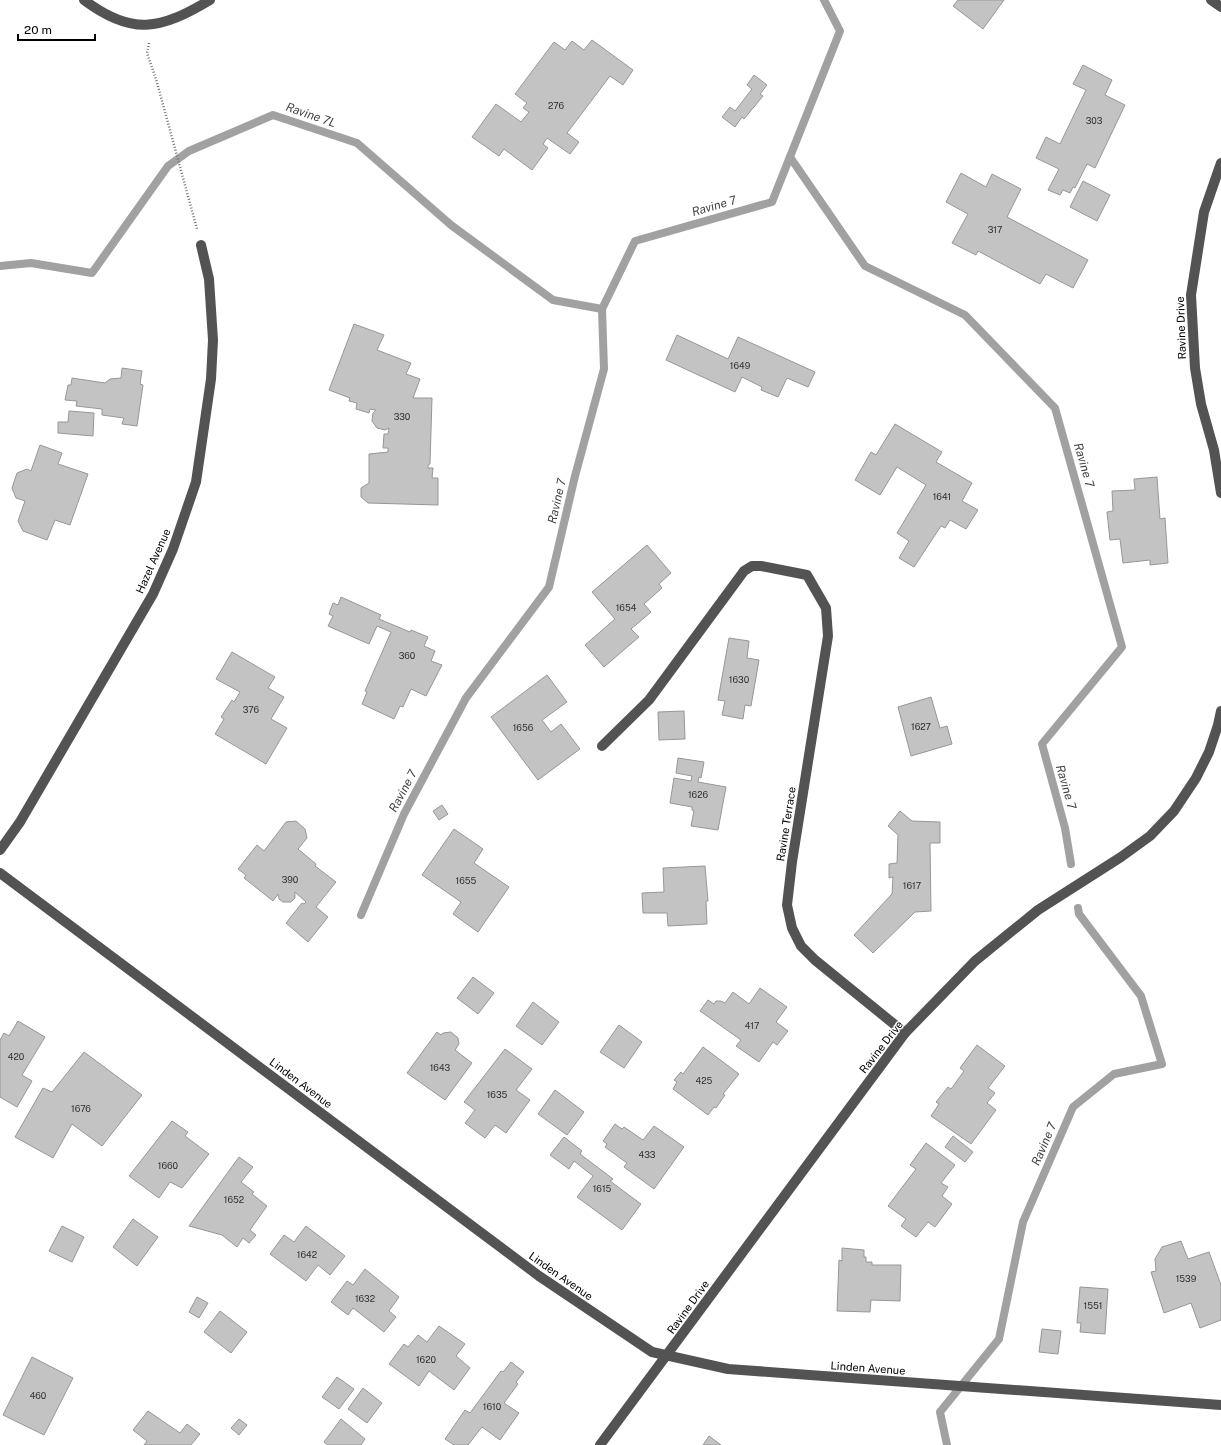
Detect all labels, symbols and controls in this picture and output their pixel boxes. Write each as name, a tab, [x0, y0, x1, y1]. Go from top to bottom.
scale bar	[18, 16, 95, 42]
text: 20 m	[24, 23, 52, 37]
water label: Ravine 7L	[284, 100, 338, 130]
house number: 276	[548, 100, 564, 111]
house number: 303	[1086, 115, 1103, 126]
water label: Ravine 7	[690, 193, 739, 219]
house number: 317	[988, 224, 1002, 235]
street label: Ravine Drive	[1174, 296, 1188, 360]
house number: 1649	[730, 360, 751, 371]
house number: 330	[394, 411, 411, 422]
water label: Ravine 7	[1071, 441, 1097, 490]
water label: Ravine 7	[545, 476, 569, 525]
house number: 1641	[933, 491, 951, 502]
street label: Hazel Avenue	[133, 527, 173, 595]
house number: 1654	[616, 602, 637, 613]
house number: 360	[399, 650, 416, 661]
house number: 1630	[729, 674, 750, 685]
house number: 376	[243, 704, 260, 715]
house number: 1627	[911, 721, 931, 732]
house number: 1656	[513, 722, 534, 733]
water label: Ravine 7	[1053, 763, 1079, 812]
water label: Ravine 7	[386, 767, 420, 814]
street label: Ravine Terrace	[774, 786, 798, 862]
house number: 1626	[688, 789, 709, 800]
house number: 390	[282, 874, 299, 885]
house number: 1655	[456, 875, 477, 886]
house number: 1617	[903, 880, 921, 891]
street label: Ravine Drive	[857, 1018, 905, 1076]
house number: 417	[745, 1020, 759, 1031]
house number: 420	[8, 1051, 25, 1062]
street label: Linden Avenue	[267, 1056, 335, 1110]
house number: 1643	[430, 1062, 451, 1073]
house number: 425	[696, 1075, 713, 1086]
house number: 1635	[487, 1089, 508, 1100]
house number: 1676	[71, 1103, 91, 1114]
water label: Ravine 7	[1029, 1119, 1060, 1168]
house number: 433	[639, 1149, 656, 1160]
house number: 1660	[158, 1160, 179, 1171]
house number: 1615	[593, 1183, 612, 1194]
house number: 1652	[224, 1194, 244, 1205]
house number: 1642	[297, 1249, 317, 1260]
street label: Linden Avenue	[527, 1250, 595, 1302]
house number: 1539	[1176, 1273, 1197, 1284]
street label: Ravine Drive	[665, 1278, 711, 1336]
house number: 1632	[355, 1293, 375, 1304]
house number: 1551	[1084, 1300, 1102, 1311]
house number: 1620	[416, 1354, 437, 1365]
street label: Linden Avenue	[830, 1359, 906, 1377]
house number: 460	[30, 1390, 47, 1401]
house number: 1610	[483, 1401, 502, 1412]

